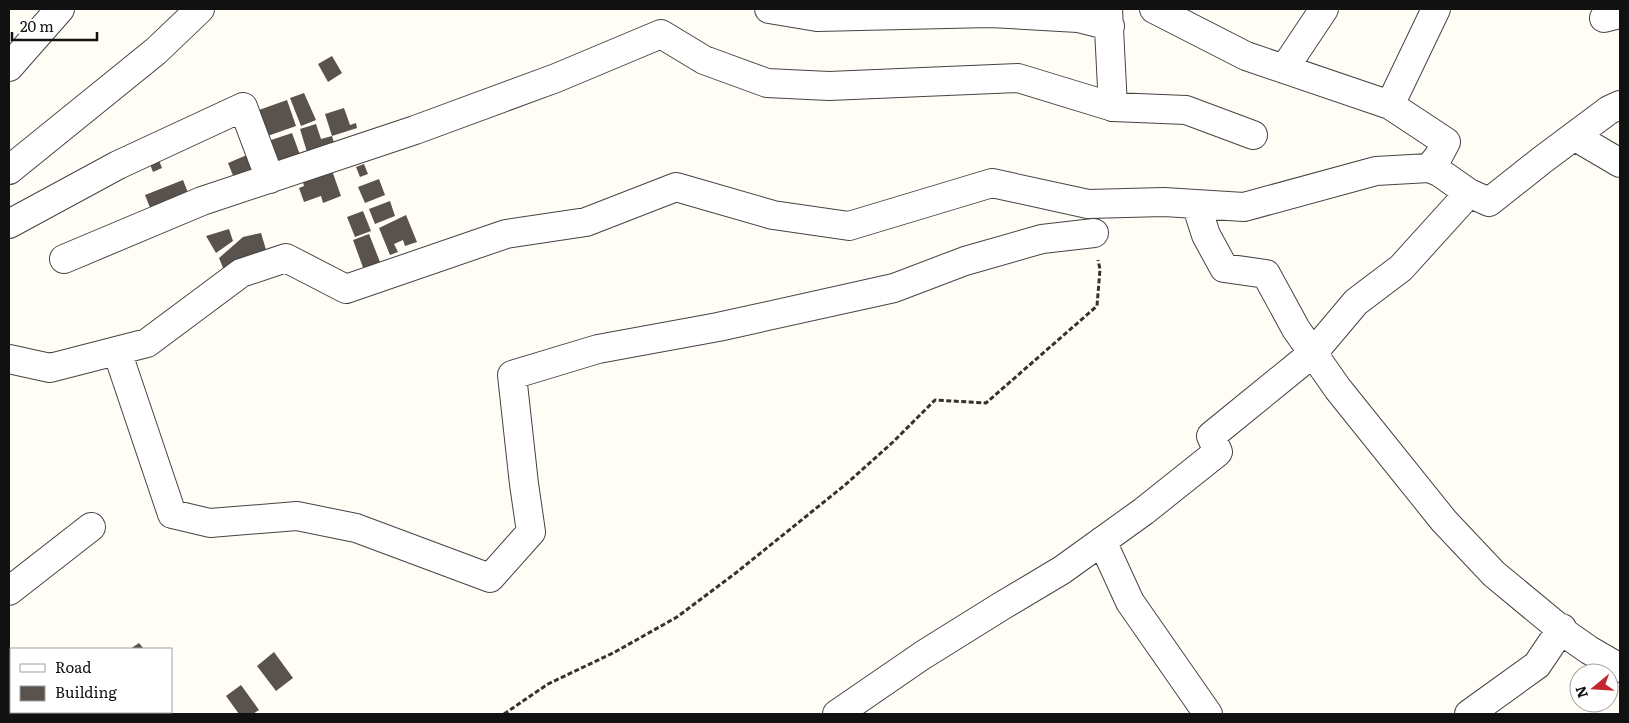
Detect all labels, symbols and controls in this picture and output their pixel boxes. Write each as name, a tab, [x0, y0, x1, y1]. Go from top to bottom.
scale bar	[12, 10, 98, 42]
text: 20 m	[20, 14, 54, 37]
legend	[10, 648, 172, 713]
text: Road	[55, 655, 91, 678]
north arrow	[1569, 663, 1619, 713]
text: Building	[55, 680, 117, 703]
text: N	[1569, 683, 1592, 701]

